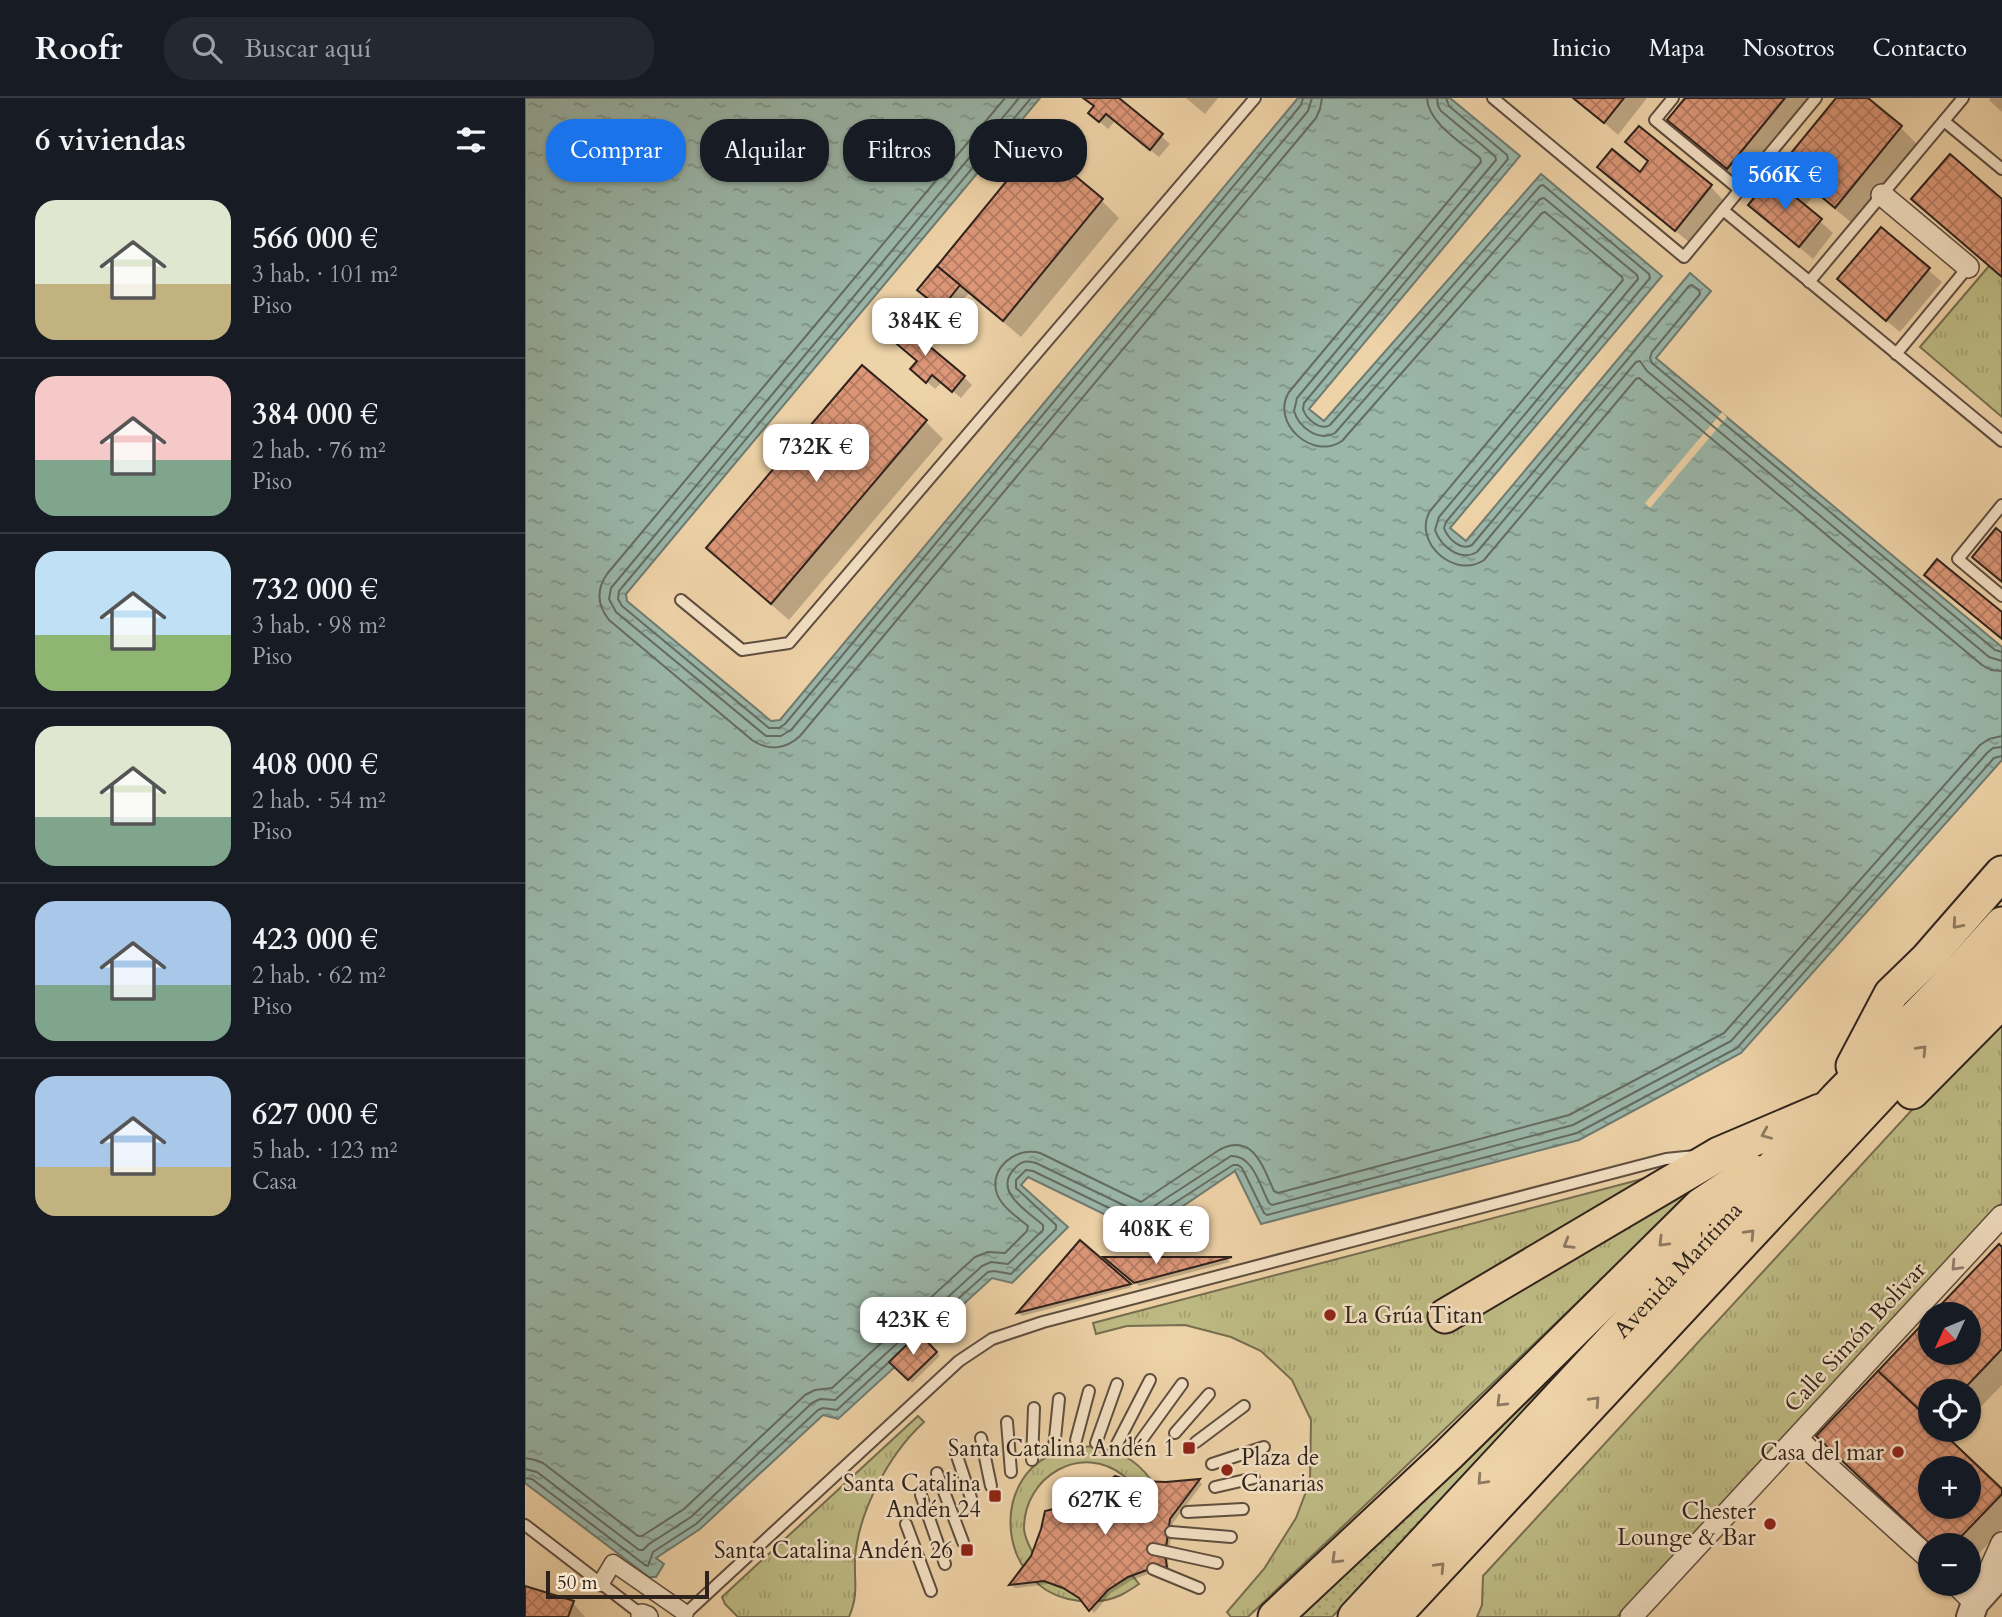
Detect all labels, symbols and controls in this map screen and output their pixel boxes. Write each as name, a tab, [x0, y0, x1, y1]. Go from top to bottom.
search box	[164, 17, 654, 80]
text: Roofr	[35, 26, 122, 71]
icon: search	[188, 29, 226, 67]
text: Buscar aquí	[244, 31, 371, 66]
text: Inicio	[1551, 32, 1611, 65]
text: Mapa	[1649, 32, 1705, 65]
text: Nosotros	[1743, 32, 1835, 65]
text: Contacto	[1873, 32, 1967, 65]
chip: Comprar	[546, 119, 686, 182]
chip: Alquilar	[700, 119, 829, 182]
chip: Filtros	[843, 119, 955, 182]
chip: Nuevo	[969, 119, 1087, 182]
text: 6 viviendas	[35, 120, 186, 161]
icon: filters	[452, 121, 490, 159]
pin: 566K €	[1728, 152, 1842, 212]
text: 566K €	[1748, 159, 1822, 190]
text: 566 000 €	[252, 218, 378, 259]
icon: home	[91, 228, 175, 312]
text: 3 hab. · 101 m²	[252, 259, 398, 290]
text: Piso	[252, 290, 292, 321]
pin: 384K €	[868, 299, 982, 358]
text: 384K €	[888, 305, 962, 336]
text: 384 000 €	[252, 394, 378, 435]
icon: home	[91, 404, 175, 488]
pin: 732K €	[759, 424, 873, 484]
text: 732K €	[779, 431, 853, 462]
text: 2 hab. · 76 m²	[252, 435, 386, 466]
text: Piso	[252, 466, 292, 497]
text: 732 000 €	[252, 569, 378, 610]
icon: home	[91, 579, 175, 663]
text: 3 hab. · 98 m²	[252, 610, 386, 641]
text: Piso	[252, 641, 292, 672]
text: 408 000 €	[252, 744, 378, 785]
icon: home	[91, 754, 175, 838]
text: 2 hab. · 54 m²	[252, 785, 386, 816]
text: Piso	[252, 816, 292, 847]
one-way arrow	[1953, 916, 1965, 929]
text: 423 000 €	[252, 919, 378, 960]
icon: home	[91, 929, 175, 1013]
text: 2 hab. · 62 m²	[252, 960, 386, 991]
text: Piso	[252, 991, 292, 1022]
one-way arrow	[1913, 1045, 1926, 1058]
text: 627 000 €	[252, 1094, 378, 1135]
icon: home	[91, 1104, 175, 1188]
one-way arrow	[1761, 1126, 1773, 1140]
text: 5 hab. · 123 m²	[252, 1135, 398, 1166]
text: Casa	[252, 1166, 297, 1197]
street label: Avenida Marítima	[1606, 1195, 1749, 1345]
pin: 408K €	[1099, 1206, 1213, 1266]
text: 408K €	[1119, 1213, 1193, 1244]
one-way arrow	[1741, 1229, 1754, 1242]
one-way arrow	[1658, 1234, 1671, 1247]
one-way arrow	[1562, 1236, 1575, 1249]
street label: Calle Simón Bolivar	[1777, 1255, 1933, 1419]
one-way arrow	[1951, 1258, 1964, 1271]
pin: 423K €	[856, 1298, 970, 1357]
place label: La Grúa Titan	[1344, 1300, 1483, 1331]
north arrow	[1918, 1302, 1981, 1365]
map controls	[1918, 1302, 1981, 1596]
text: 423K €	[876, 1304, 950, 1335]
marker: La Grúa Titan	[1322, 1307, 1338, 1323]
button: locate	[1918, 1379, 1981, 1442]
one-way arrow	[1496, 1394, 1509, 1407]
one-way arrow	[1586, 1396, 1599, 1409]
place label: Santa Catalina Andén 1	[948, 1433, 1175, 1464]
place label: Casa del mar	[1760, 1437, 1885, 1468]
marker: Santa Catalina Andén 1	[1181, 1440, 1197, 1456]
place label: Plaza de Canarias	[1241, 1442, 1324, 1499]
marker: Casa del mar	[1890, 1444, 1906, 1460]
button: +	[1918, 1456, 1981, 1519]
marker: Plaza de Canarias	[1219, 1462, 1235, 1478]
place label: Santa Catalina Andén 24	[843, 1468, 981, 1525]
one-way arrow	[1478, 1472, 1490, 1485]
pin: 627K €	[1048, 1478, 1162, 1537]
text: 627K €	[1068, 1484, 1142, 1515]
marker: Santa Catalina Andén 24	[987, 1488, 1003, 1504]
place label: Chester Lounge & Bar	[1617, 1496, 1757, 1553]
marker: Chester Lounge & Bar	[1762, 1516, 1778, 1532]
button: −	[1918, 1533, 1981, 1596]
place label: Santa Catalina Andén 26	[714, 1535, 953, 1566]
marker: Santa Catalina Andén 26	[959, 1542, 975, 1558]
one-way arrow	[1331, 1550, 1344, 1563]
one-way arrow	[1431, 1562, 1444, 1575]
scale bar	[546, 1568, 709, 1600]
text: 50 m	[557, 1570, 598, 1596]

